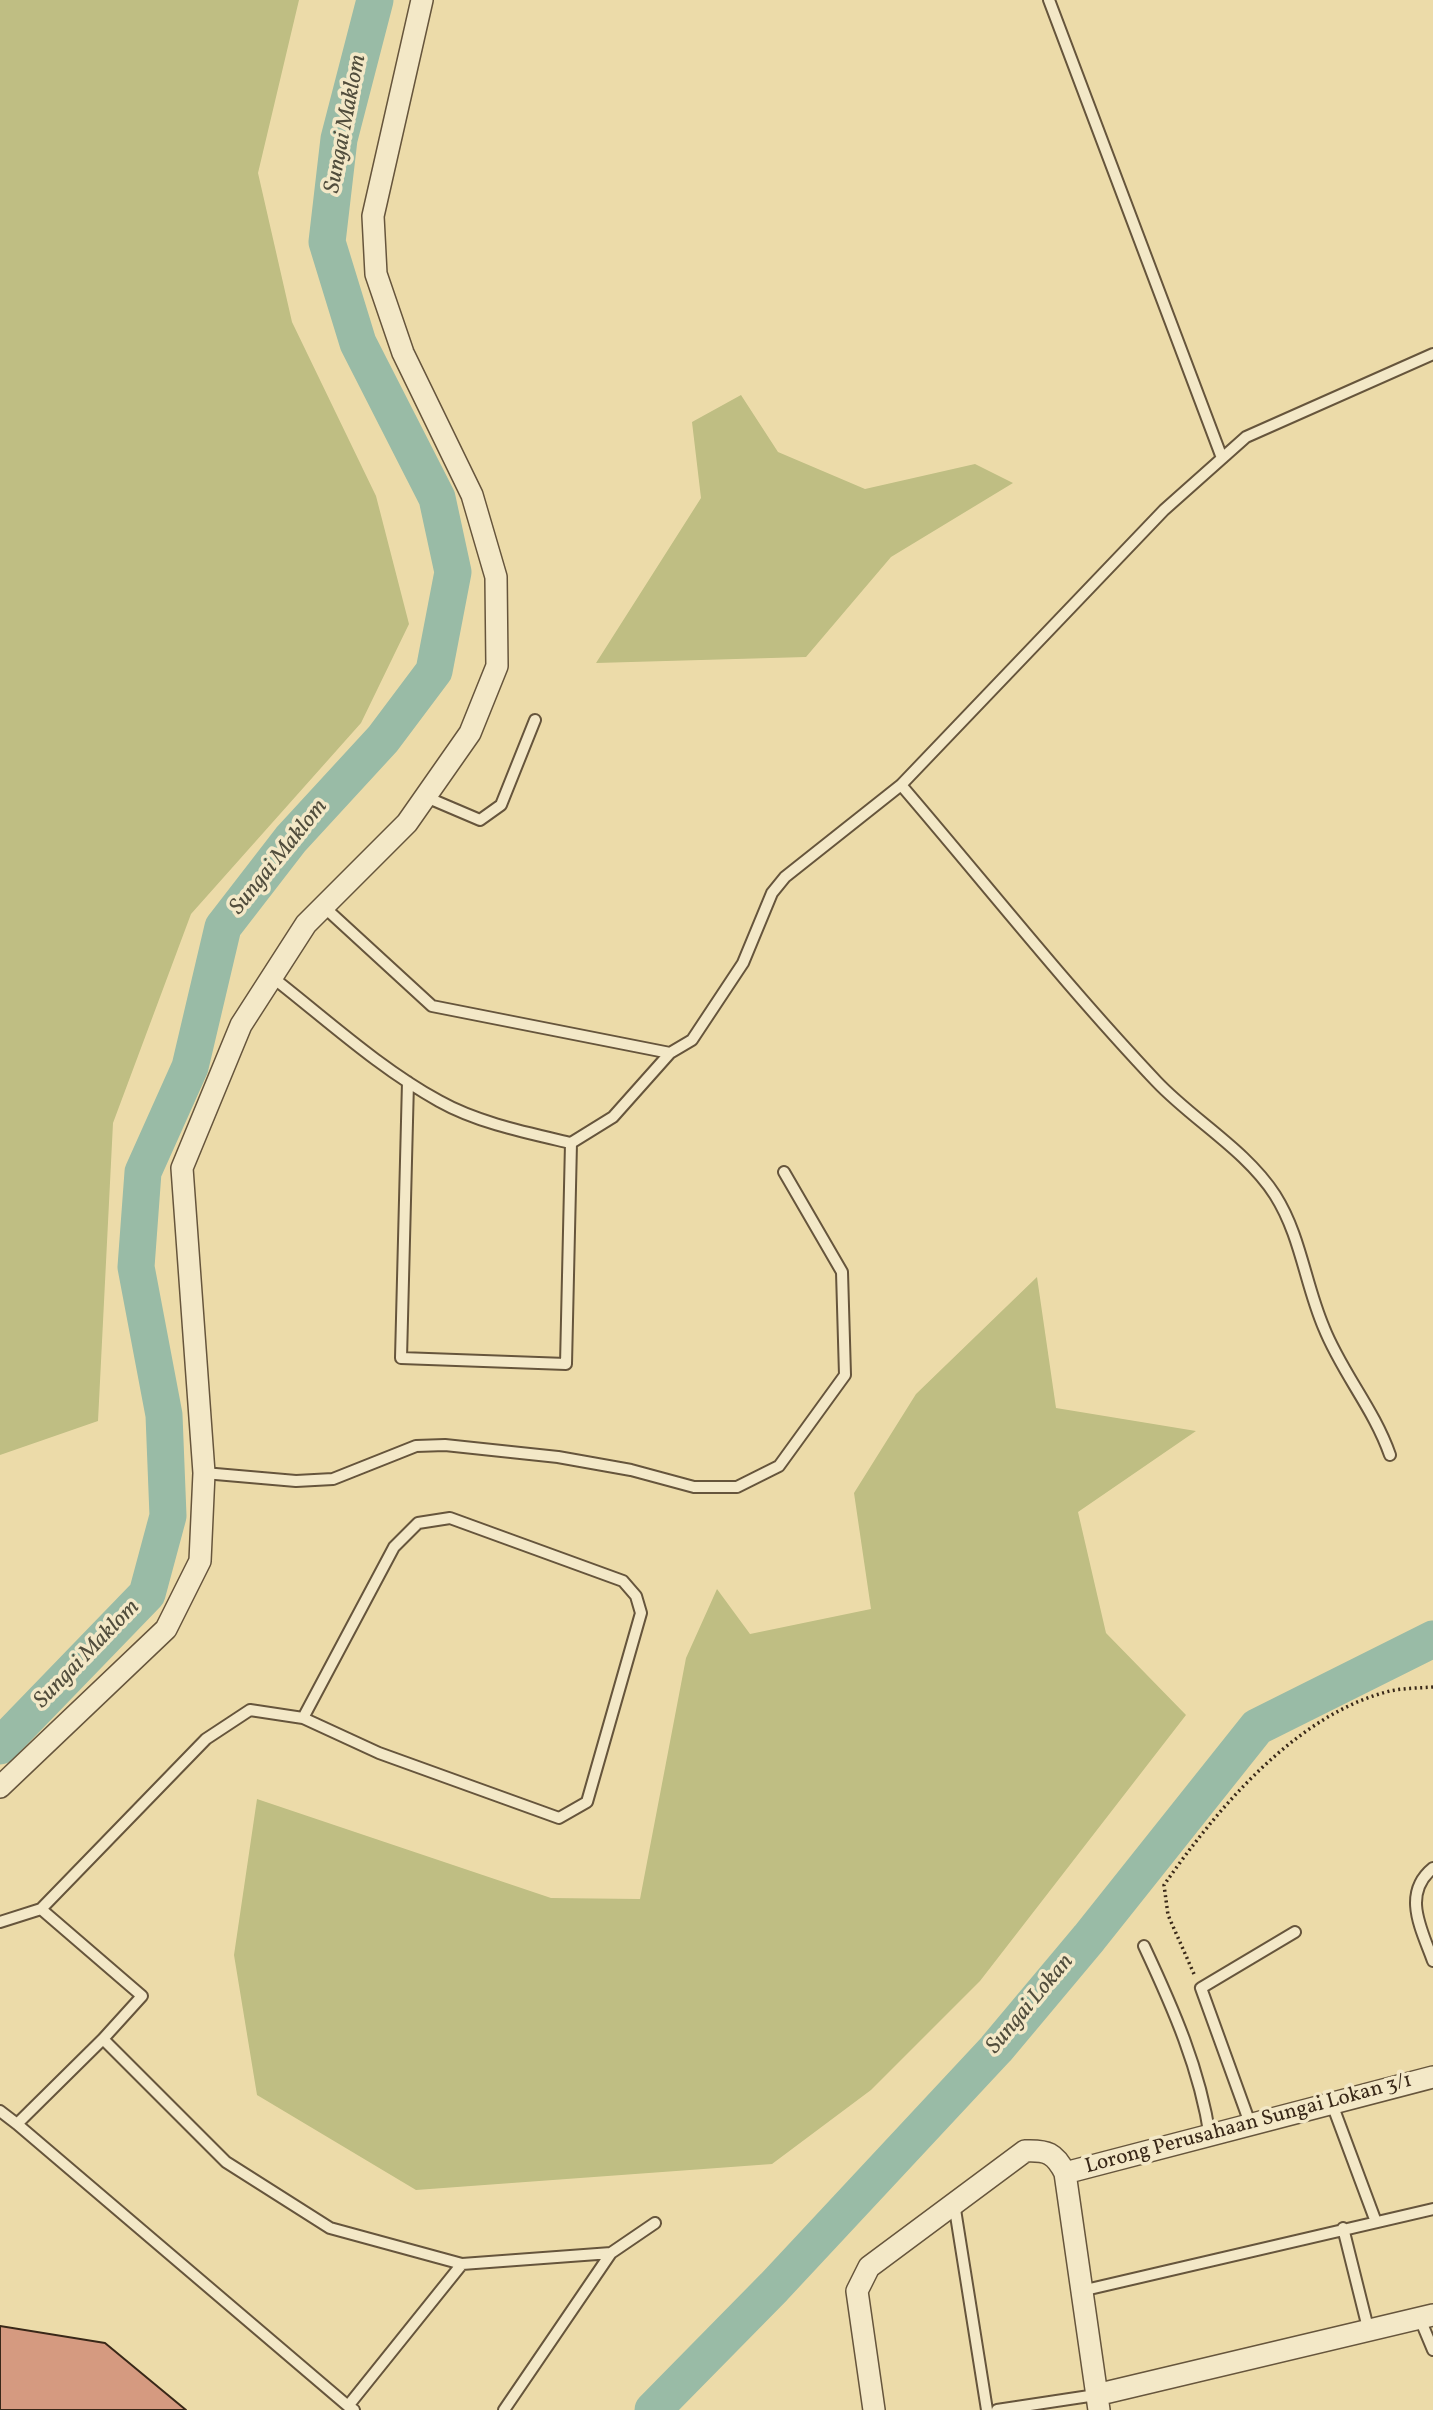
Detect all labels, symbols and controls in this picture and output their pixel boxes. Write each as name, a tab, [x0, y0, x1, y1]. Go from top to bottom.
water label: Sungai Maklom	[320, 52, 374, 196]
water label: Sungai Maklom	[225, 795, 335, 921]
water label: Sungai Maklom	[29, 1595, 147, 1715]
water label: Sungai Lokan	[981, 1950, 1081, 2060]
street label: Lorong Perusahaan Sungai Lokan 3/1	[1083, 2069, 1415, 2181]

